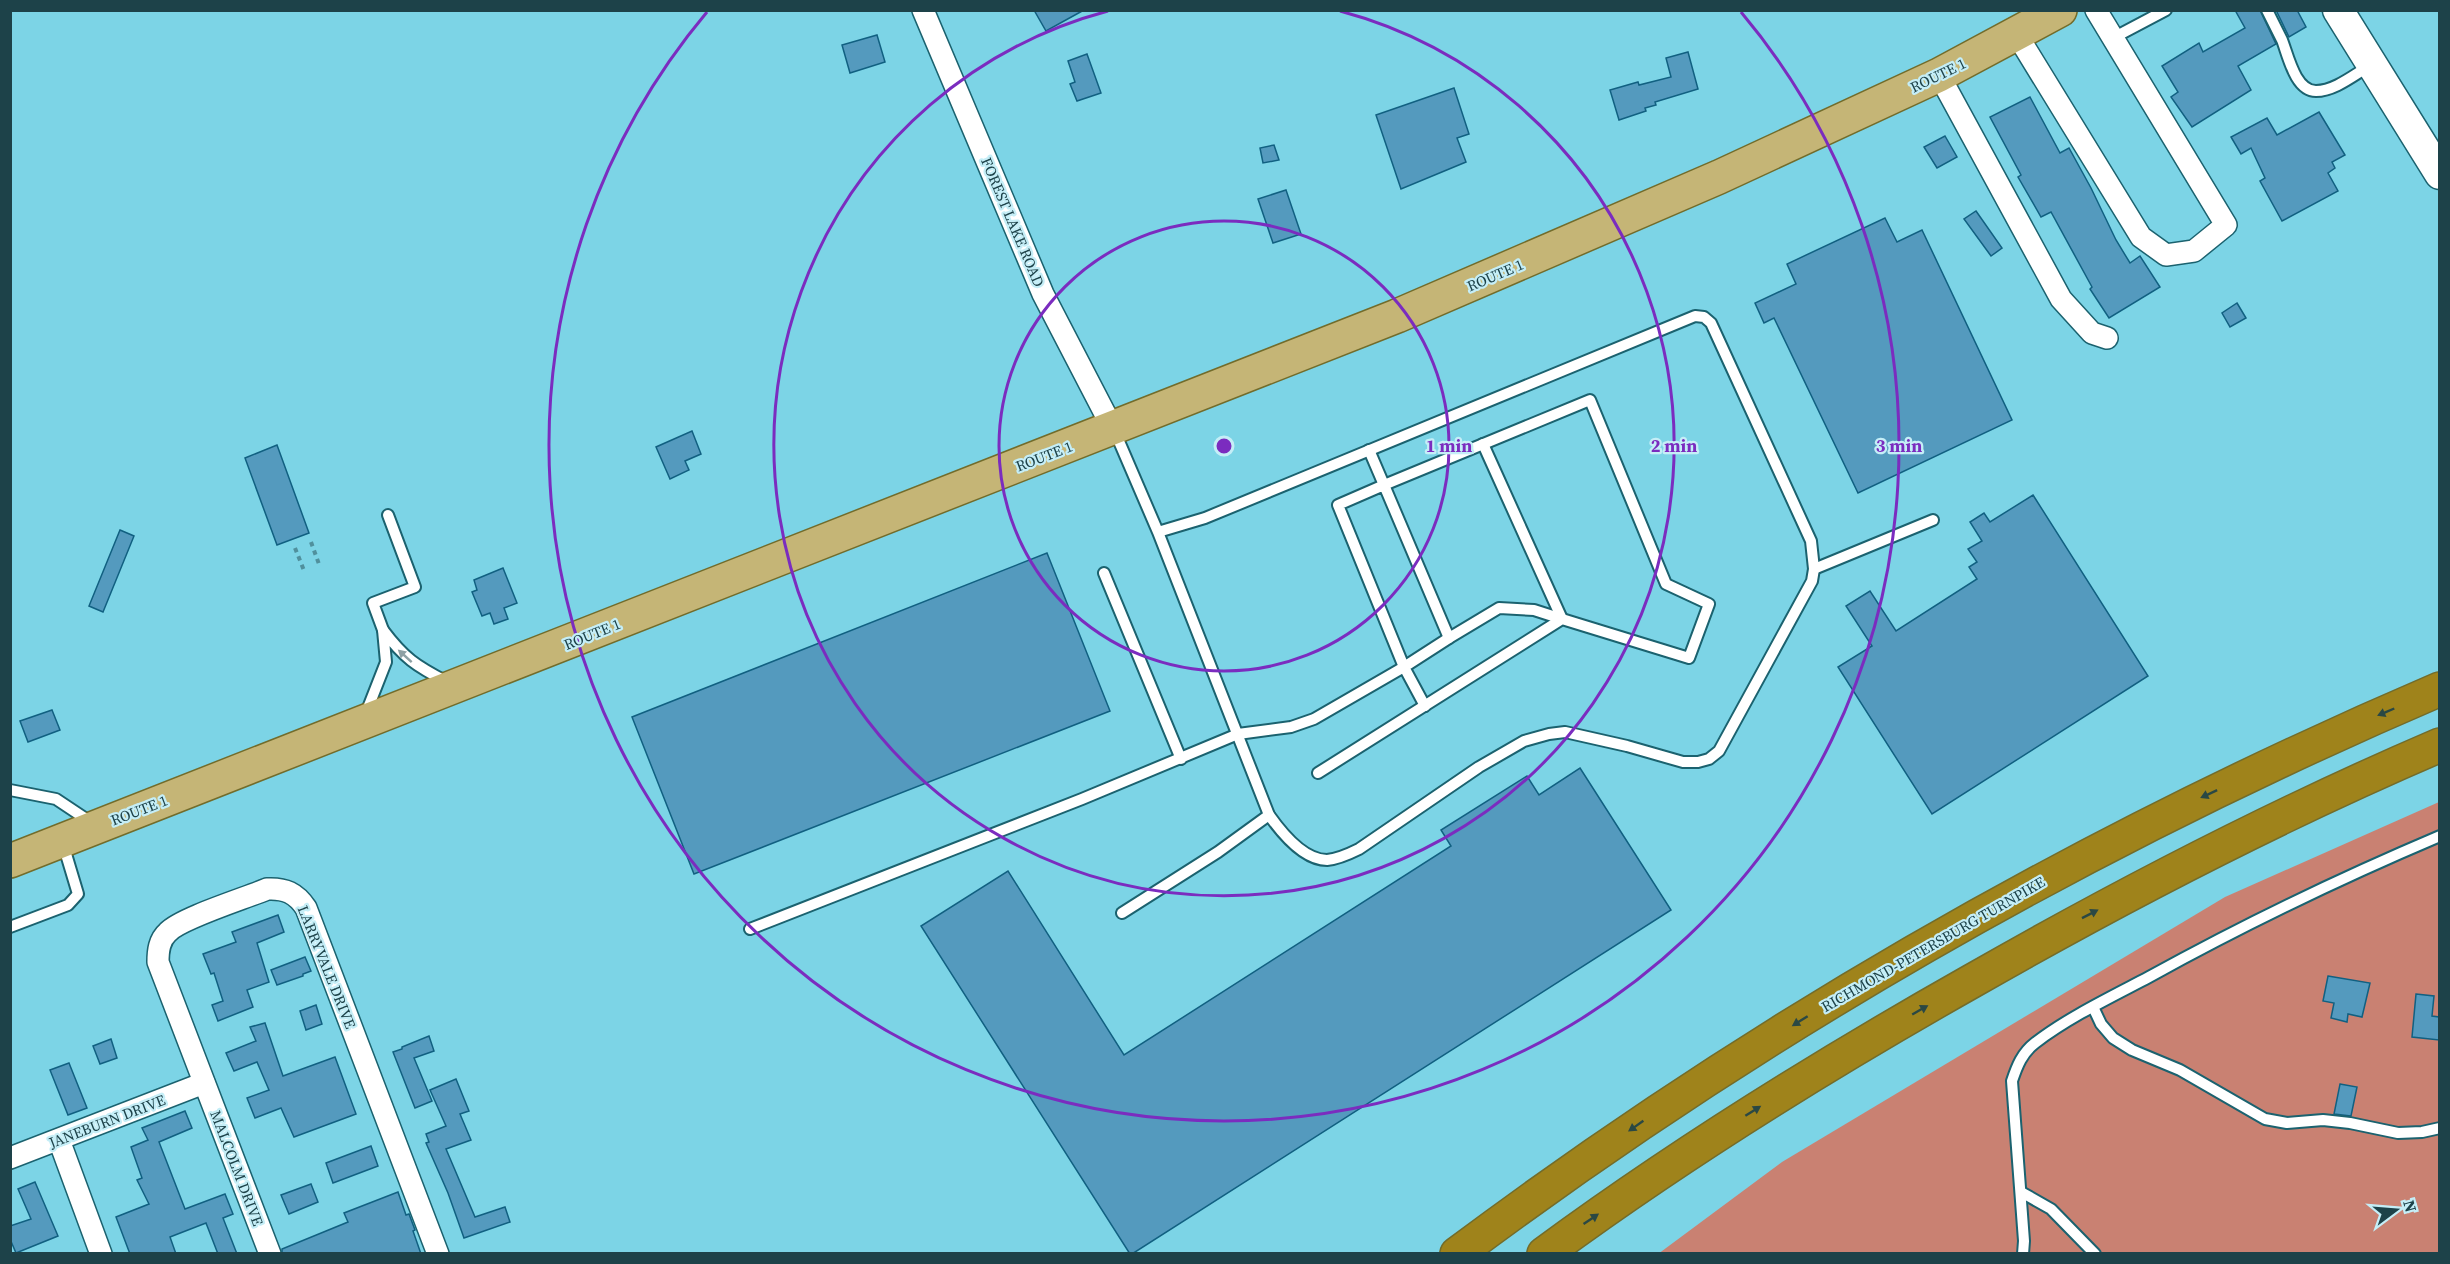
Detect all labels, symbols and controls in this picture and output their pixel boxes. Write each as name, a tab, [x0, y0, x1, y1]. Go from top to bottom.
street label: ROUTE 1	[1907, 52, 1969, 98]
street label: FOREST LAKE ROAD	[976, 154, 1050, 290]
street label: ROUTE 1	[1463, 254, 1527, 296]
text: 1 min	[1426, 433, 1472, 458]
text: 2 min	[1651, 433, 1697, 458]
text: 3 min	[1876, 433, 1922, 458]
street label: ROUTE 1	[1012, 436, 1076, 476]
centre of rings	[1214, 436, 1234, 456]
street label: ROUTE 1	[560, 613, 624, 655]
one-way arrow	[398, 649, 413, 663]
one-way arrow	[2376, 707, 2394, 717]
one-way arrow	[2200, 789, 2217, 798]
street label: ROUTE 1	[107, 790, 171, 830]
street label: RICHMOND-PETERSBURG TURNPIKE	[1817, 871, 2049, 1017]
street label: LARRYVALE DRIVE	[293, 902, 361, 1032]
one-way arrow	[2082, 909, 2099, 919]
one-way arrow	[1912, 1006, 1929, 1016]
one-way arrow	[1792, 1015, 1808, 1026]
street label: JANEBURN DRIVE	[45, 1089, 168, 1153]
one-way arrow	[1745, 1105, 1761, 1116]
street label: MALCOLM DRIVE	[205, 1107, 269, 1229]
one-way arrow	[1628, 1120, 1644, 1132]
north arrow	[2366, 1180, 2426, 1240]
text: N	[2398, 1197, 2423, 1215]
one-way arrow	[1583, 1213, 1599, 1225]

